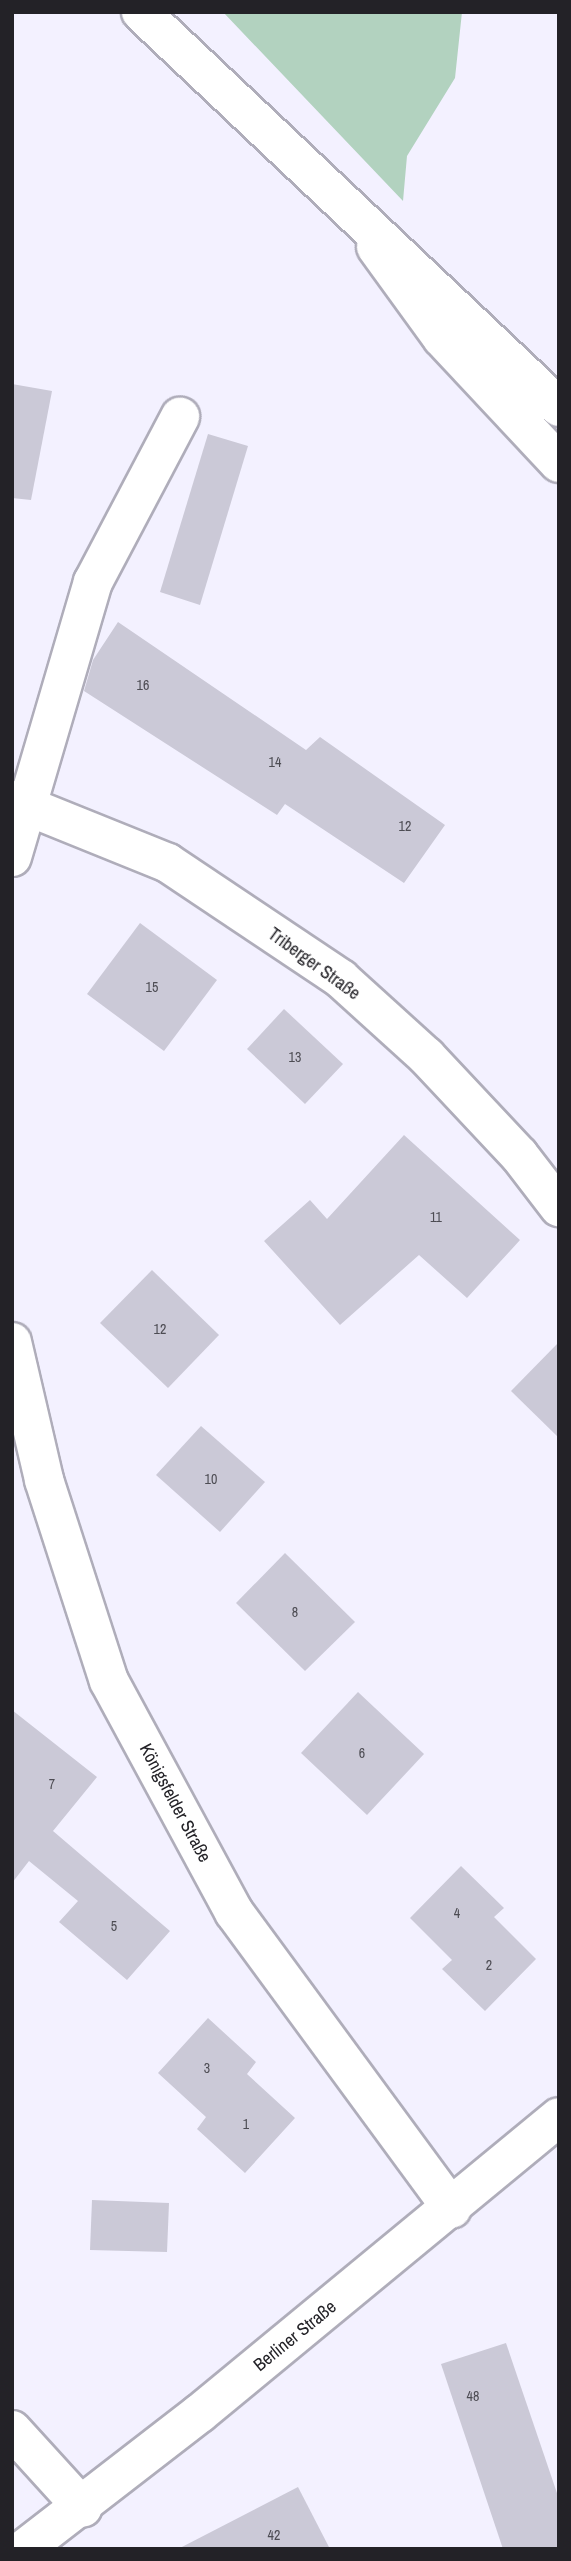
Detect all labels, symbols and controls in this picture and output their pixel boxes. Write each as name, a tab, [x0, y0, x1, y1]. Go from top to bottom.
house number: 16	[137, 677, 149, 693]
house number: 14	[269, 754, 281, 770]
house number: 12	[399, 818, 411, 834]
street label: Triberger Straße	[264, 923, 364, 1005]
house number: 15	[146, 979, 158, 995]
house number: 13	[289, 1049, 301, 1065]
house number: 11	[430, 1209, 442, 1225]
house number: 12	[154, 1321, 166, 1337]
house number: 10	[205, 1471, 217, 1487]
house number: 8	[292, 1604, 298, 1620]
street label: Königsfelder Straße	[135, 1740, 215, 1866]
house number: 6	[359, 1745, 365, 1761]
house number: 7	[49, 1776, 55, 1792]
house number: 4	[454, 1905, 460, 1921]
house number: 5	[111, 1918, 117, 1934]
house number: 2	[486, 1957, 492, 1973]
house number: 3	[204, 2060, 210, 2076]
house number: 1	[243, 2116, 249, 2132]
street label: Berliner Straße	[249, 2296, 341, 2376]
house number: 48	[467, 2388, 479, 2404]
house number: 42	[268, 2527, 280, 2543]

